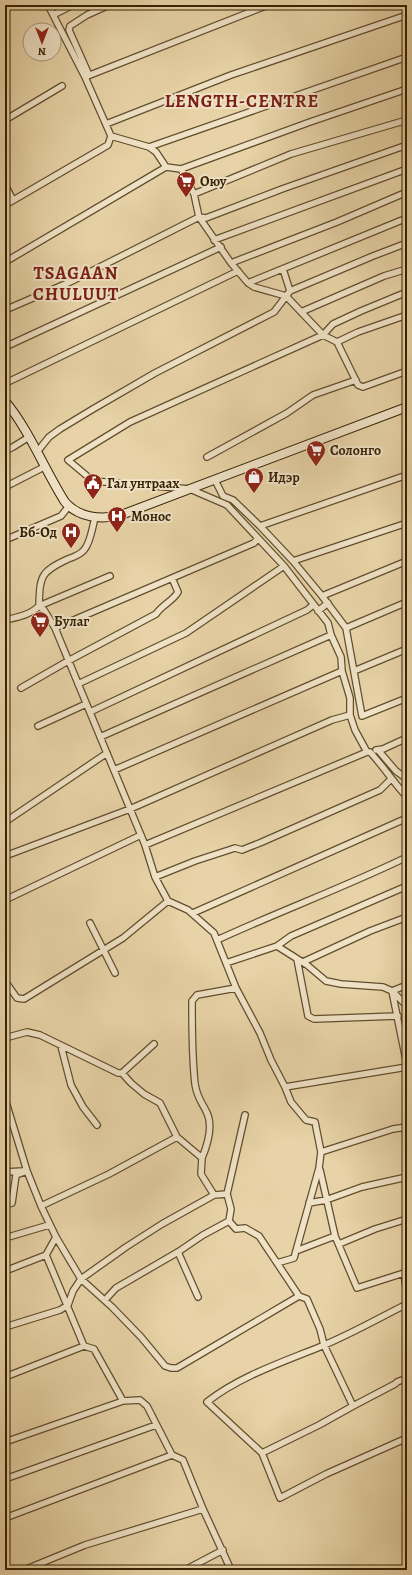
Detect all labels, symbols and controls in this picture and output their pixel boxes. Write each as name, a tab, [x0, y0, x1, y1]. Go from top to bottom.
north arrow	[22, 22, 62, 62]
text: N	[38, 44, 46, 59]
district label: LENGTH-CENTRE	[165, 89, 319, 113]
supermarket icon: Оюу	[175, 170, 197, 198]
place label: Оюу	[200, 172, 227, 191]
district label: TSAGAAN CHULUUT	[33, 261, 119, 306]
supermarket icon: Солонго	[305, 439, 327, 467]
place label: Солонго	[330, 441, 381, 460]
shop icon: Идэр	[243, 466, 265, 494]
place label: Идэр	[268, 468, 300, 487]
public building icon: Гал унтраах	[82, 472, 104, 500]
place label: Гал унтраах	[107, 474, 180, 493]
hospital icon: Монос	[106, 505, 128, 533]
place label: Монос	[131, 507, 171, 526]
hospital icon: Бб-Од	[60, 521, 82, 549]
place label: Бб-Од	[19, 523, 57, 542]
supermarket icon: Булаг	[29, 610, 51, 638]
place label: Булаг	[54, 612, 89, 631]

